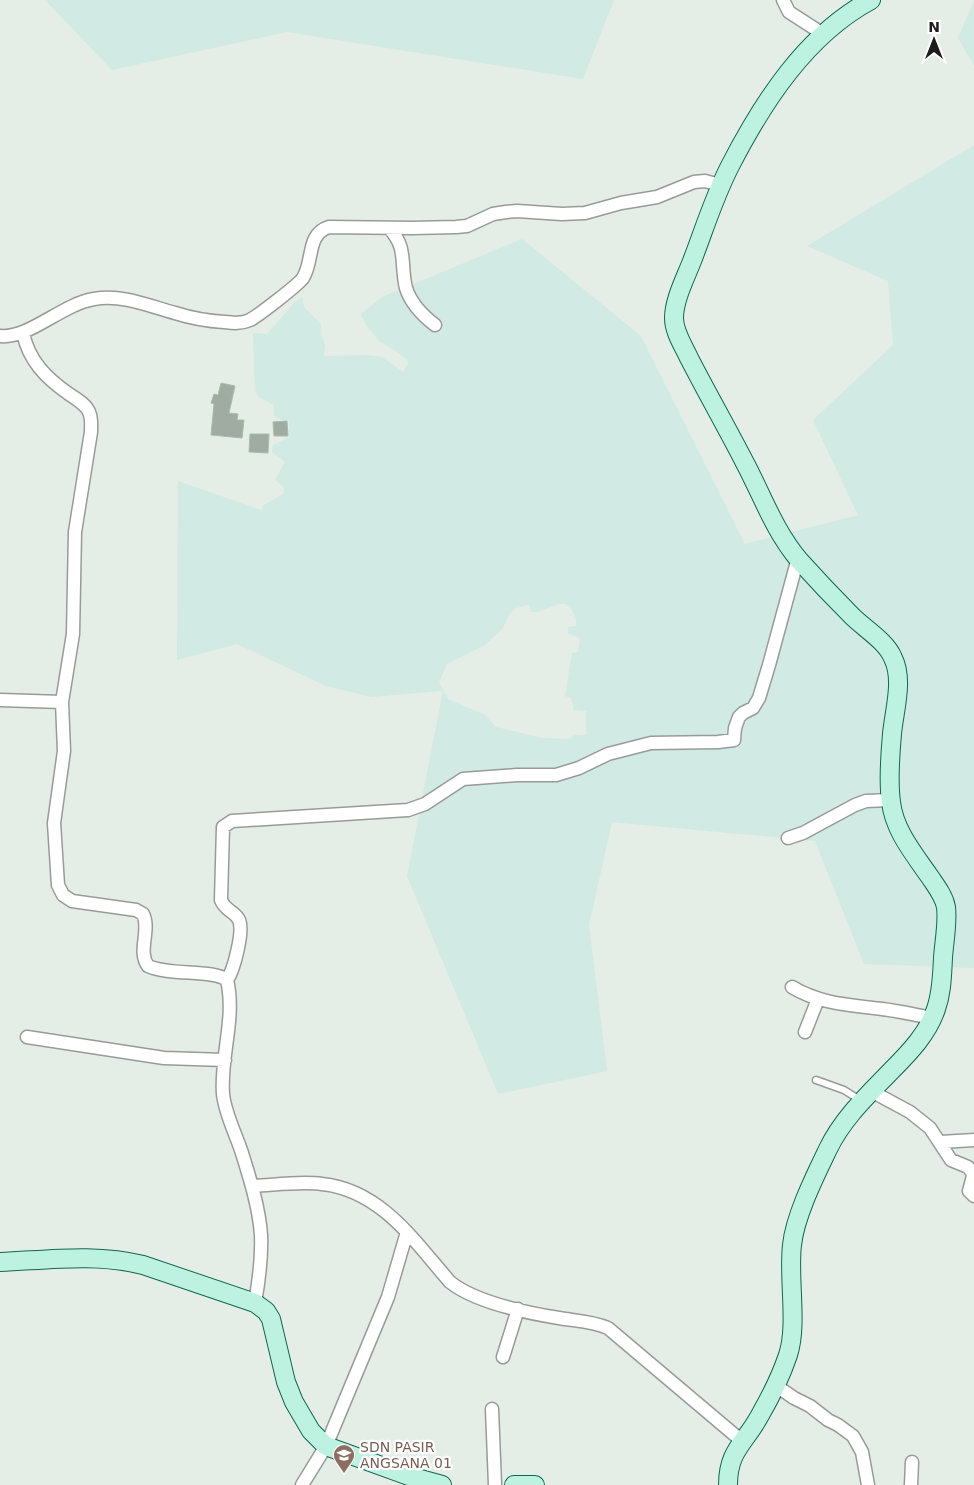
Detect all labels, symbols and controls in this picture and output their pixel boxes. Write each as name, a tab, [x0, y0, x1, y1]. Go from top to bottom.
north arrow	[909, 15, 959, 65]
text: N	[928, 19, 940, 35]
place label: SDN PASIR ANGSANA 01	[360, 1439, 452, 1471]
school or university icon: SDN PASIR ANGSANA 01	[332, 1443, 356, 1474]

